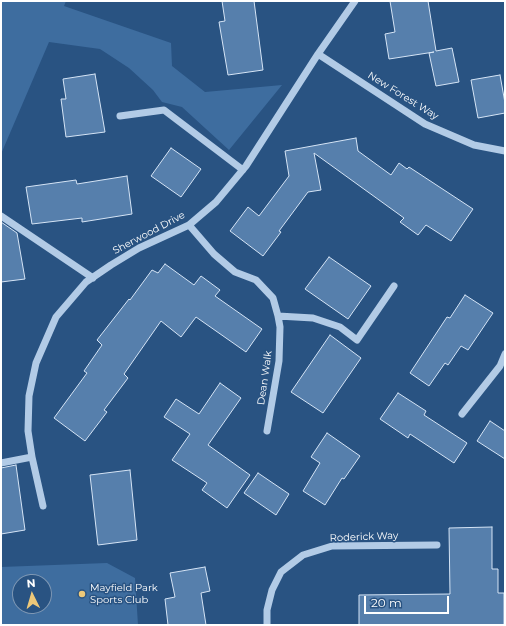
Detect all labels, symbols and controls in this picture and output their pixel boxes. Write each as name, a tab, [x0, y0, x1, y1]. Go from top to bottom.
street label: New Forest Way	[365, 69, 441, 123]
street label: Sherwood Drive	[111, 209, 187, 257]
street label: Dean Walk	[255, 350, 275, 406]
street label: Roderick Way	[329, 530, 399, 544]
north arrow	[12, 574, 52, 614]
text: N	[26, 576, 36, 590]
place label: Mayfield Park Sports Club	[90, 582, 158, 606]
scale bar	[366, 588, 451, 614]
marker: Mayfield Park Sports Club	[77, 589, 87, 599]
text: 20 m	[371, 595, 402, 610]

